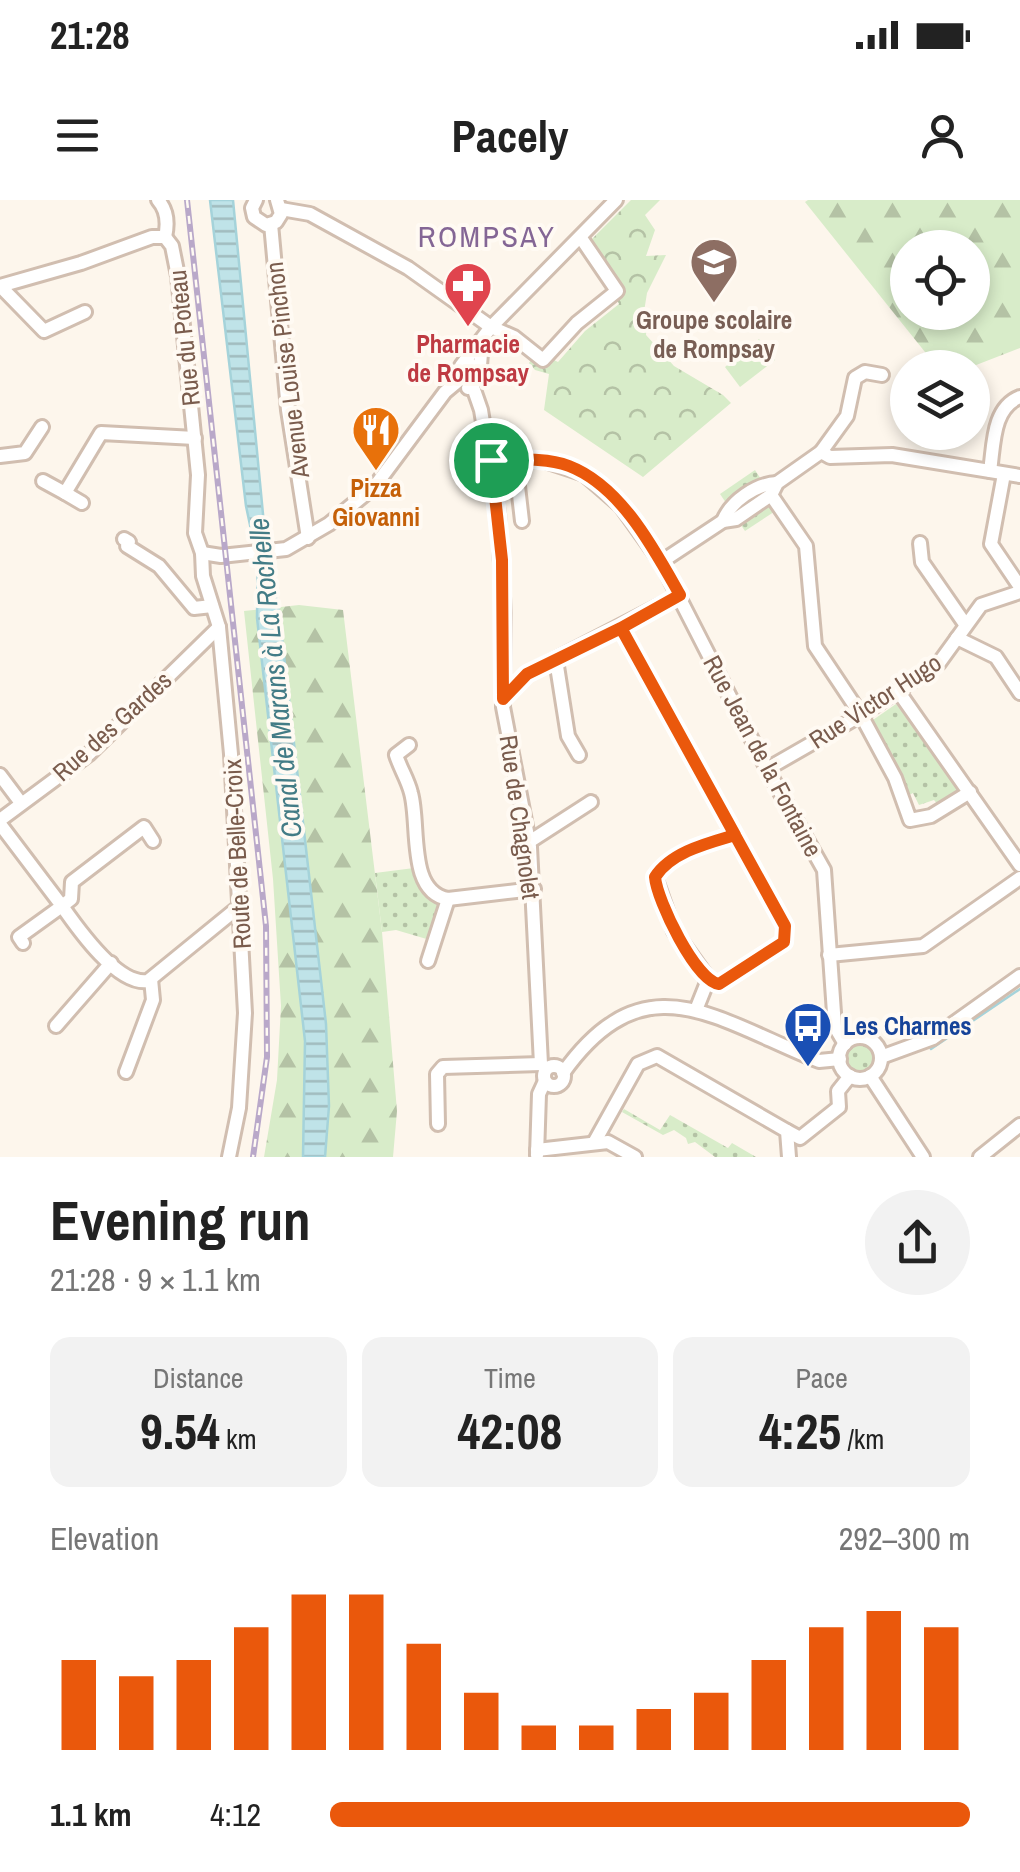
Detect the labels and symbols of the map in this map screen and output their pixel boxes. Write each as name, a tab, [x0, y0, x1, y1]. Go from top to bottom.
district label: ROMPSAY	[418, 216, 556, 256]
school or university icon: Groupe scolaire de Rompsay	[688, 236, 740, 304]
street label: Avenue Louise Pinchon	[257, 260, 317, 481]
pharmacy icon: Pharmacie de Rompsay	[442, 260, 494, 328]
street label: Rue du Poteau	[160, 268, 208, 408]
place label: Groupe scolaire de Rompsay	[636, 303, 792, 366]
place label: Pharmacie de Rompsay	[407, 327, 530, 390]
restaurant icon: Pizza Giovanni	[350, 404, 402, 472]
pin	[449, 418, 534, 503]
place label: Pizza Giovanni	[332, 471, 420, 534]
water label: Canal de Marans à La Rochelle	[239, 516, 311, 840]
street label: Rue Victor Hugo	[802, 646, 948, 756]
street label: Rue Jean de la Fontaine	[696, 649, 830, 863]
street label: Rue des Gardes	[45, 663, 179, 789]
street label: Rue de Chagnolet	[492, 733, 548, 901]
street label: Route de Belle-Croix	[215, 757, 259, 950]
bus stop icon: Les Charmes	[782, 1000, 834, 1068]
place label: Les Charmes	[843, 1009, 972, 1043]

